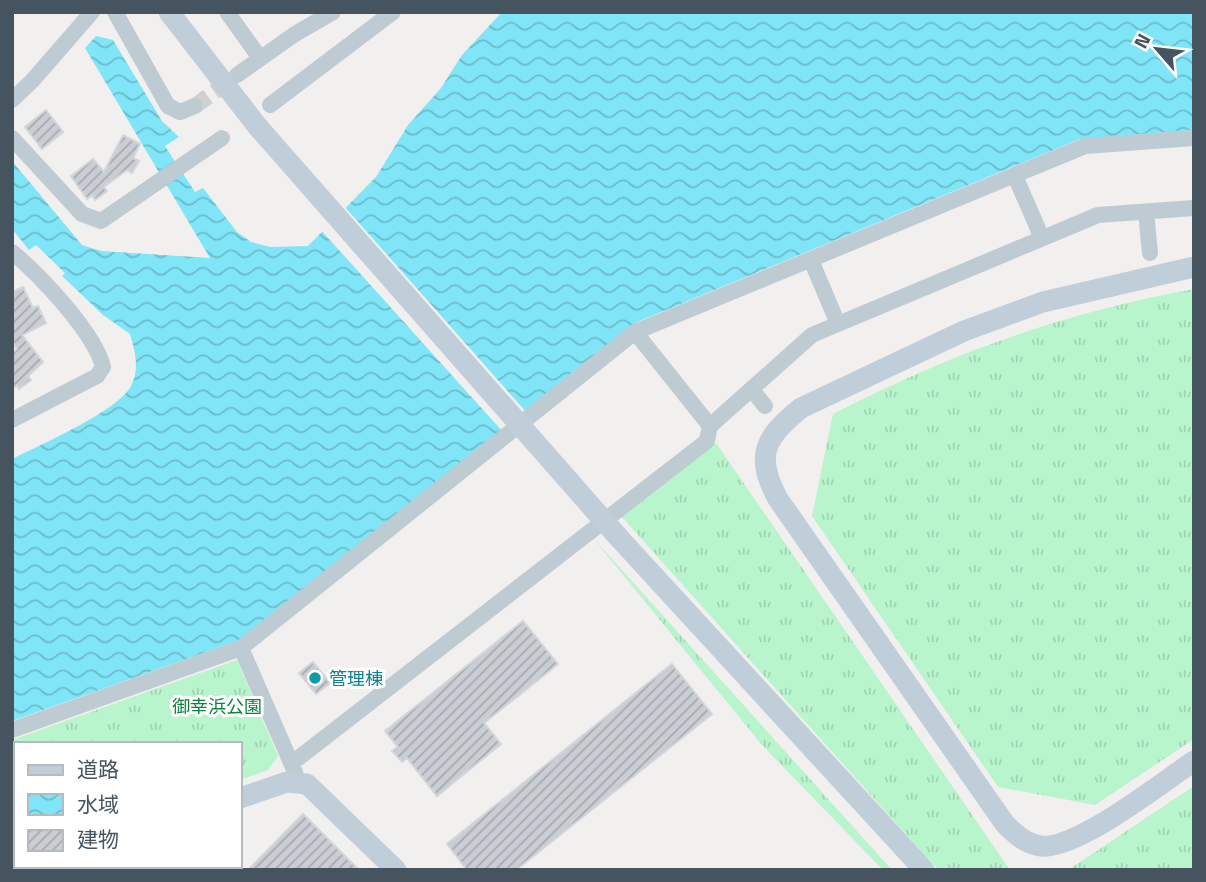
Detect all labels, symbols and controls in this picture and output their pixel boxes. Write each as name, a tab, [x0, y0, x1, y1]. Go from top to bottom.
north arrow	[1122, 14, 1192, 84]
text: N	[1126, 28, 1157, 53]
place label: 管理棟	[329, 665, 383, 692]
marker: 管理棟	[307, 670, 323, 686]
park label: 御幸浜公園	[172, 693, 262, 720]
legend	[14, 742, 242, 868]
text: 道路	[77, 753, 119, 785]
text: 水域	[77, 788, 119, 820]
text: 建物	[77, 823, 119, 855]

